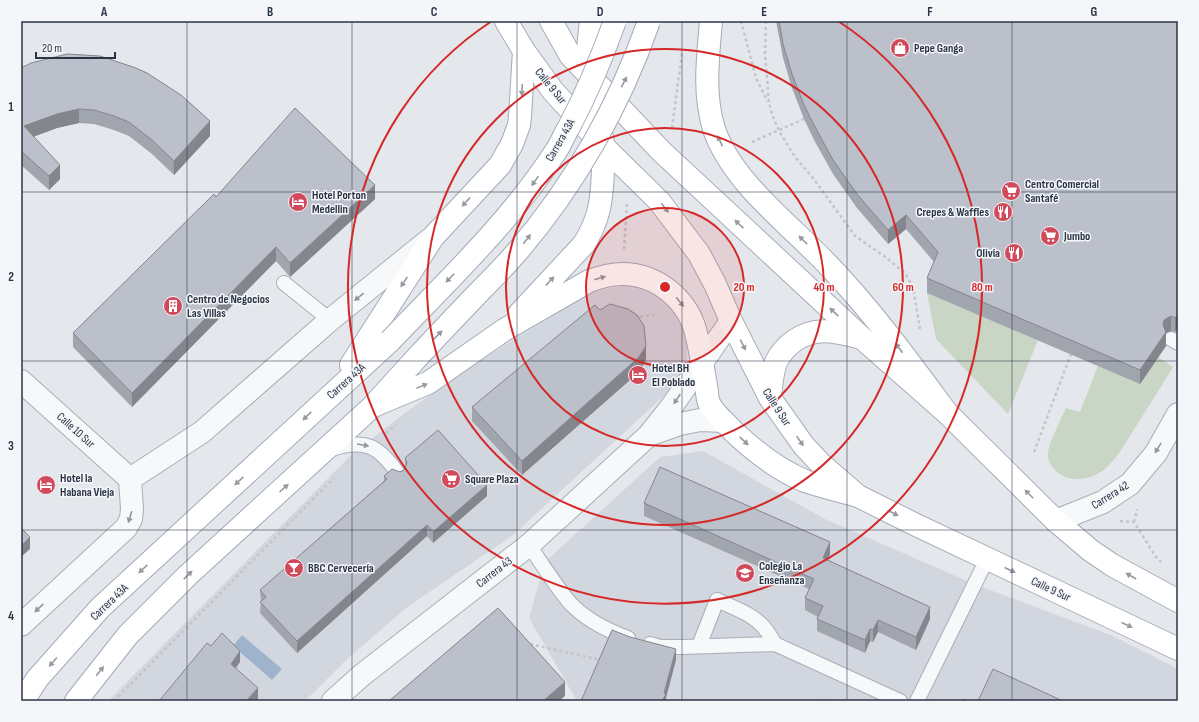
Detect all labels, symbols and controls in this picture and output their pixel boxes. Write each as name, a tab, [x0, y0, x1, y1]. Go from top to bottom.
text: A	[100, 4, 108, 20]
text: B	[267, 4, 273, 20]
text: C	[431, 4, 438, 20]
text: D	[597, 4, 604, 20]
text: E	[761, 4, 767, 20]
text: F	[927, 4, 933, 20]
text: G	[1091, 4, 1098, 20]
scale bar	[36, 34, 115, 60]
shop icon: Pepe Ganga	[889, 37, 911, 59]
text: 20 m	[42, 41, 62, 56]
place label: Pepe Ganga	[914, 41, 963, 56]
street label: Calle 9 Sur	[531, 65, 570, 108]
one-way arrow	[621, 76, 627, 87]
one-way arrow	[518, 84, 525, 96]
text: 1	[8, 99, 14, 115]
street label: Carrera 43A	[542, 116, 579, 164]
one-way arrow	[717, 136, 723, 147]
one-way arrow	[531, 175, 539, 186]
place label: Centro Comercial Santafé	[1025, 177, 1099, 206]
supermarket icon: Centro Comercial Santafé	[1000, 180, 1022, 202]
place label: Hotel Porton Medellin	[312, 188, 366, 217]
hotel icon: Hotel Porton Medellin	[287, 191, 309, 213]
one-way arrow	[461, 197, 470, 207]
restaurant icon: Crepes & Waffles	[992, 201, 1014, 223]
one-way arrow	[660, 203, 669, 214]
place label: Crepes & Waffles	[916, 205, 989, 220]
one-way arrow	[734, 219, 744, 228]
supermarket icon: Jumbo	[1039, 225, 1061, 247]
place label: Jumbo	[1063, 229, 1090, 244]
one-way arrow	[522, 234, 531, 245]
one-way arrow	[798, 235, 808, 245]
restaurant icon: Olivia	[1003, 242, 1025, 264]
place label: Olivia	[976, 246, 1000, 261]
text: 2	[8, 269, 14, 285]
one-way arrow	[445, 273, 455, 283]
one-way arrow	[545, 275, 554, 286]
one-way arrow	[594, 275, 606, 281]
one-way arrow	[401, 276, 408, 288]
centre of rings	[658, 280, 672, 294]
text: 20 m	[734, 280, 754, 295]
text: 40 m	[813, 280, 835, 295]
text: 60 m	[892, 280, 914, 295]
text: 80 m	[971, 280, 993, 295]
place label: Centro de Negocios Las Villas	[187, 292, 270, 321]
one-way arrow	[353, 292, 364, 301]
building icon: Centro de Negocios Las Villas	[162, 295, 184, 317]
one-way arrow	[676, 297, 685, 308]
one-way arrow	[829, 307, 839, 317]
one-way arrow	[434, 330, 443, 340]
one-way arrow	[740, 339, 746, 350]
one-way arrow	[895, 343, 903, 353]
street label: Carrera 43A	[324, 360, 369, 403]
place label: Hotel BH El Poblado	[652, 361, 695, 390]
hotel icon: Hotel BH El Poblado	[627, 364, 649, 386]
one-way arrow	[416, 383, 427, 389]
street label: Calle 9 Sur	[759, 385, 795, 430]
one-way arrow	[673, 394, 681, 404]
street label: Calle 10 Sur	[53, 409, 98, 452]
one-way arrow	[302, 412, 313, 421]
one-way arrow	[739, 436, 749, 446]
one-way arrow	[796, 436, 805, 447]
text: 3	[8, 438, 14, 454]
one-way arrow	[356, 442, 369, 448]
one-way arrow	[1155, 442, 1162, 454]
supermarket icon: Square Plaza	[440, 468, 462, 490]
place label: Hotel la Habana Vieja	[60, 471, 114, 500]
place label: Square Plaza	[465, 472, 519, 487]
hotel icon: Hotel la Habana Vieja	[35, 474, 57, 496]
one-way arrow	[234, 476, 244, 485]
street label: Carrera 42	[1089, 478, 1132, 513]
one-way arrow	[279, 483, 289, 492]
one-way arrow	[1024, 489, 1034, 499]
one-way arrow	[887, 510, 898, 517]
one-way arrow	[127, 511, 133, 523]
street label: Carrera 43	[473, 554, 515, 591]
bar icon: BBC Cervecería	[283, 557, 305, 579]
place label: Colegio La Enseñanza	[759, 559, 804, 588]
place label: BBC Cervecería	[308, 561, 374, 576]
school or university icon: Colegio La Enseñanza	[734, 562, 756, 584]
one-way arrow	[138, 564, 148, 573]
one-way arrow	[1004, 567, 1015, 573]
one-way arrow	[183, 570, 193, 580]
one-way arrow	[1125, 573, 1137, 580]
street label: Calle 9 Sur	[1028, 574, 1074, 605]
street label: Carrera 43A	[87, 580, 132, 624]
one-way arrow	[34, 603, 44, 613]
text: 4	[8, 608, 14, 624]
one-way arrow	[1122, 622, 1133, 628]
one-way arrow	[48, 657, 57, 667]
one-way arrow	[95, 665, 104, 676]

